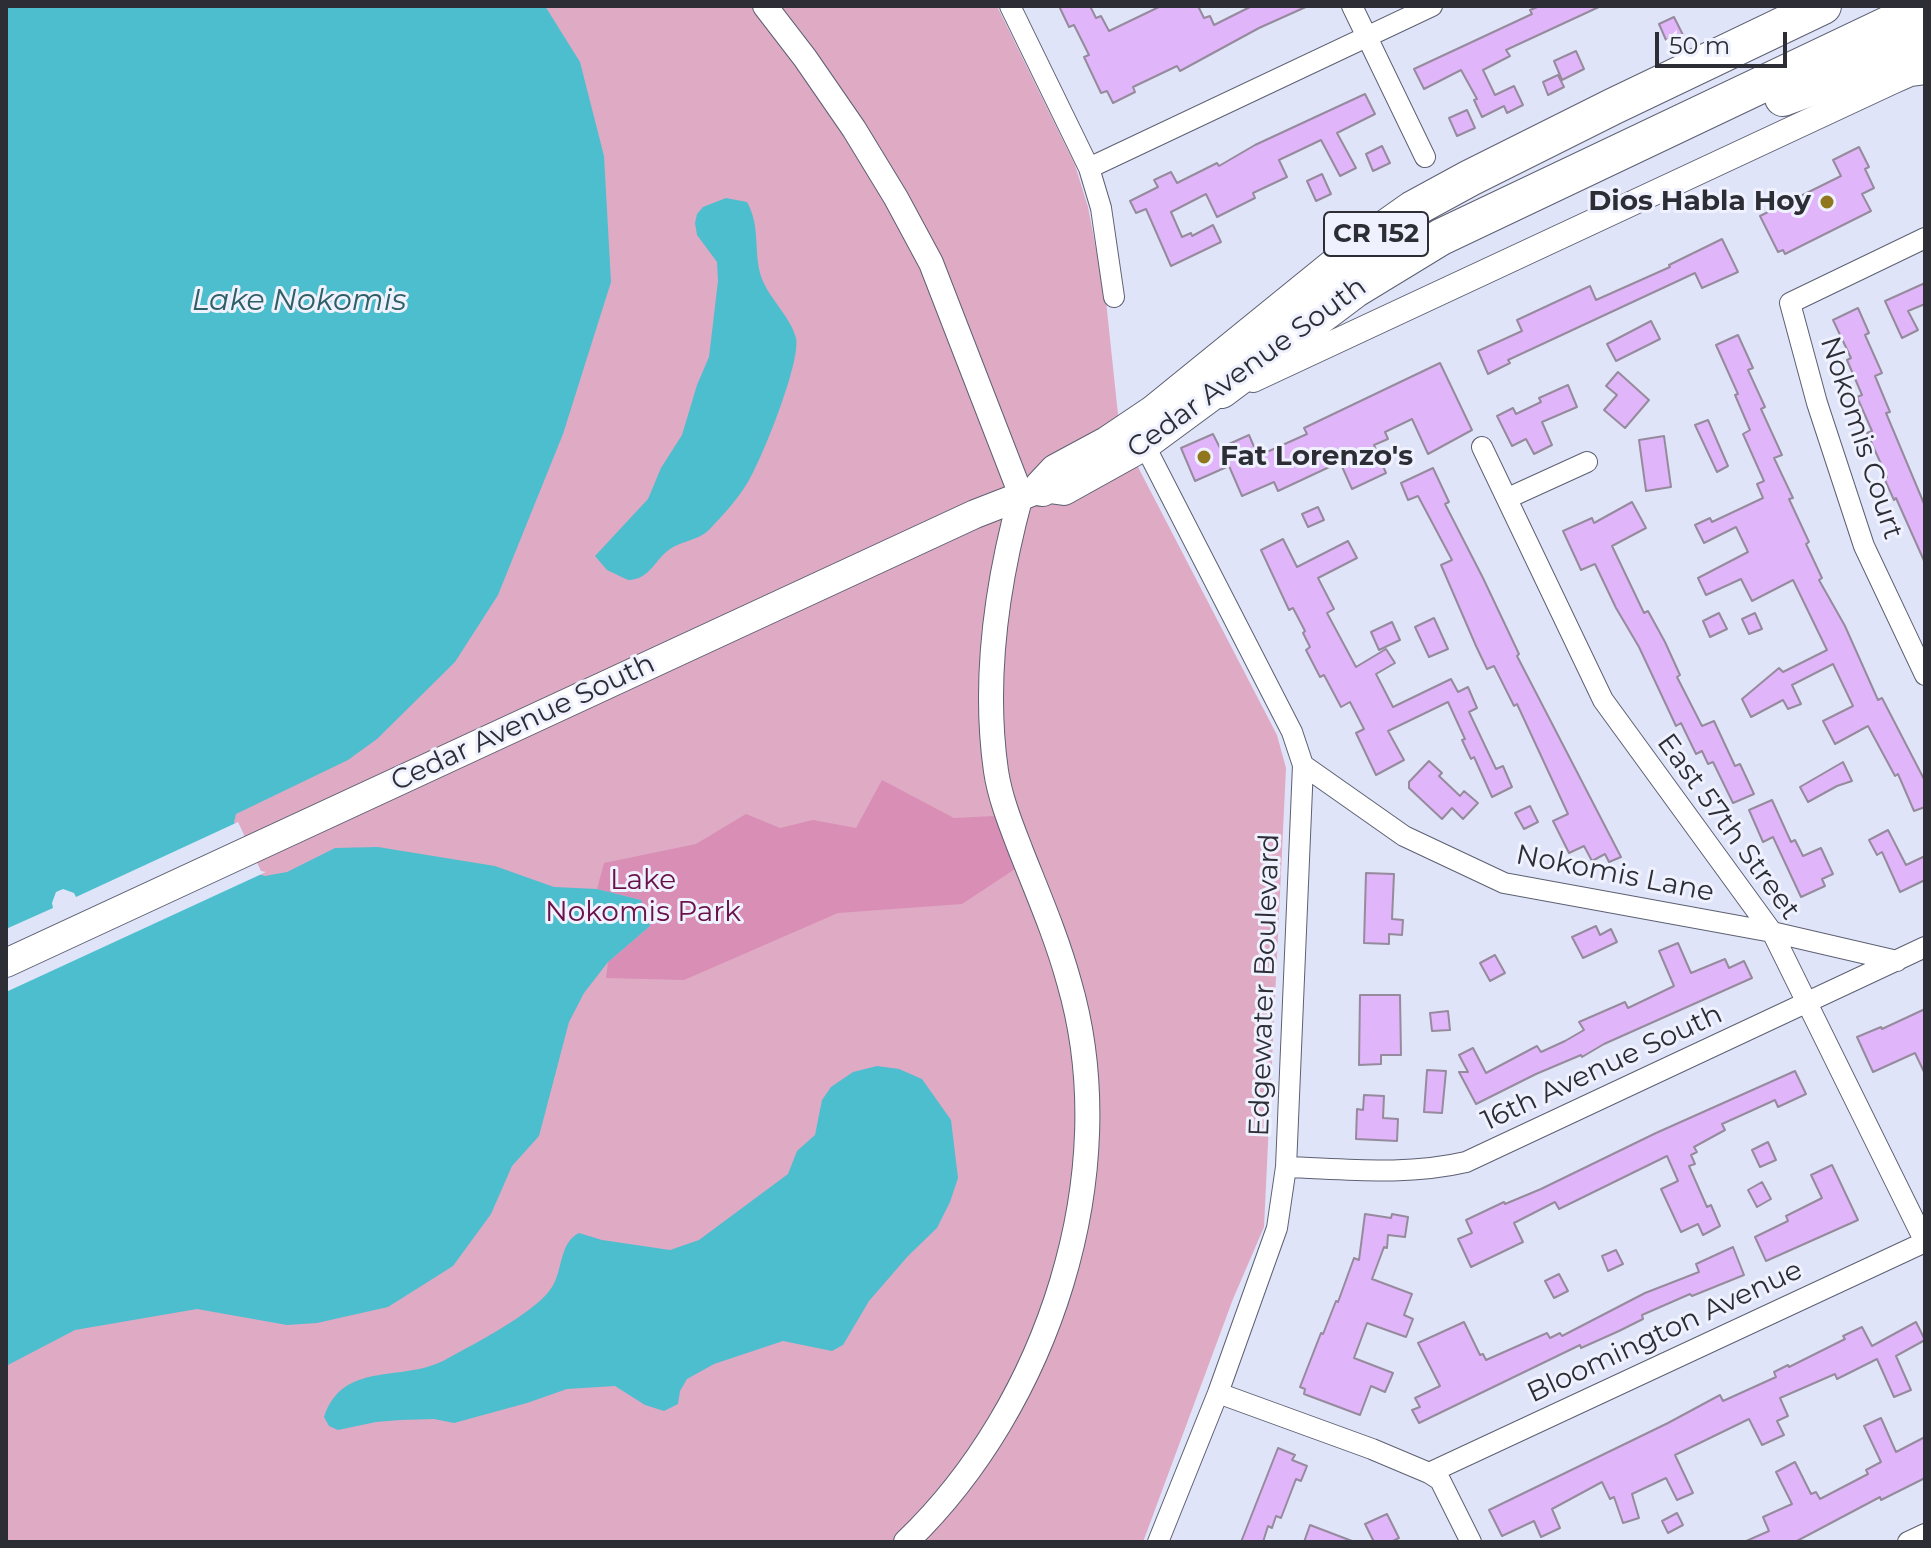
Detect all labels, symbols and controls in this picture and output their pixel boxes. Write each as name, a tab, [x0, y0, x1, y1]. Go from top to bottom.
scale bar	[1659, 16, 1791, 66]
text: 50 m	[1669, 31, 1730, 60]
place label: Dios Habla Hoy	[1588, 185, 1811, 219]
marker: Dios Habla Hoy	[1818, 193, 1836, 211]
road number: CR 152	[1324, 212, 1428, 256]
street label: Cedar Avenue South	[1121, 270, 1373, 466]
water label: Lake Nokomis	[192, 283, 406, 319]
street label: Nokomis Court	[1812, 333, 1910, 543]
place label: Fat Lorenzo's	[1220, 440, 1413, 474]
marker: Fat Lorenzo's	[1195, 448, 1213, 466]
street label: Cedar Avenue South	[386, 647, 660, 799]
street label: East 57th Street	[1649, 728, 1807, 926]
street label: Edgewater Boulevard	[1243, 833, 1287, 1137]
street label: Nokomis Lane	[1513, 838, 1717, 910]
park label: Lake Nokomis Park	[545, 864, 741, 930]
street label: 16th Avenue South	[1476, 997, 1728, 1139]
street label: Bloomington Avenue	[1522, 1254, 1808, 1410]

